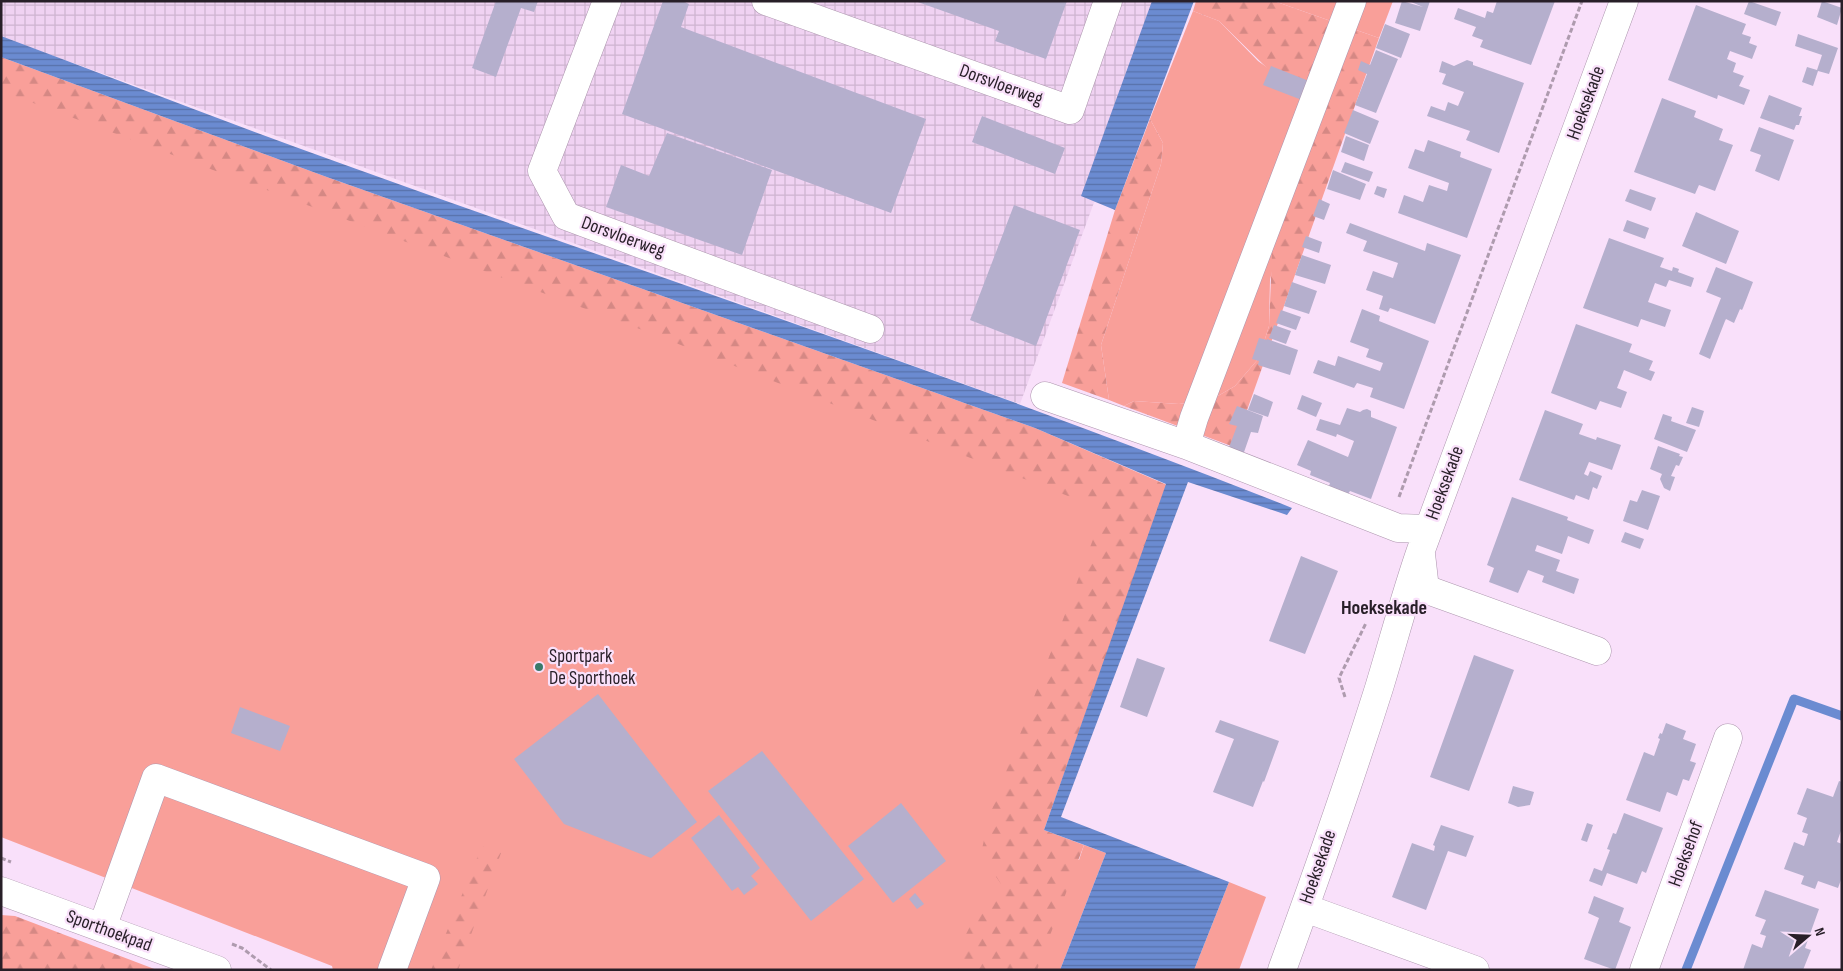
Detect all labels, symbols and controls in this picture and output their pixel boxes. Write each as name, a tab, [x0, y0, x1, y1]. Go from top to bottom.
street label: Dorsvloerweg	[956, 59, 1046, 111]
street label: Hoeksekade	[1562, 63, 1610, 143]
street label: Dorsvloerweg	[578, 211, 668, 263]
street label: Hoeksekade	[1421, 443, 1469, 523]
district label: Hoeksekade	[1341, 596, 1427, 620]
place label: Sportpark De Sporthoek	[549, 645, 636, 690]
marker: Sportpark De Sporthoek	[533, 661, 545, 673]
street label: Hoeksehof	[1664, 818, 1709, 890]
street label: Hoeksekade	[1295, 827, 1341, 907]
street label: Sporthoekpad	[63, 905, 155, 957]
north arrow	[1783, 911, 1833, 961]
text: N	[1811, 926, 1829, 938]

